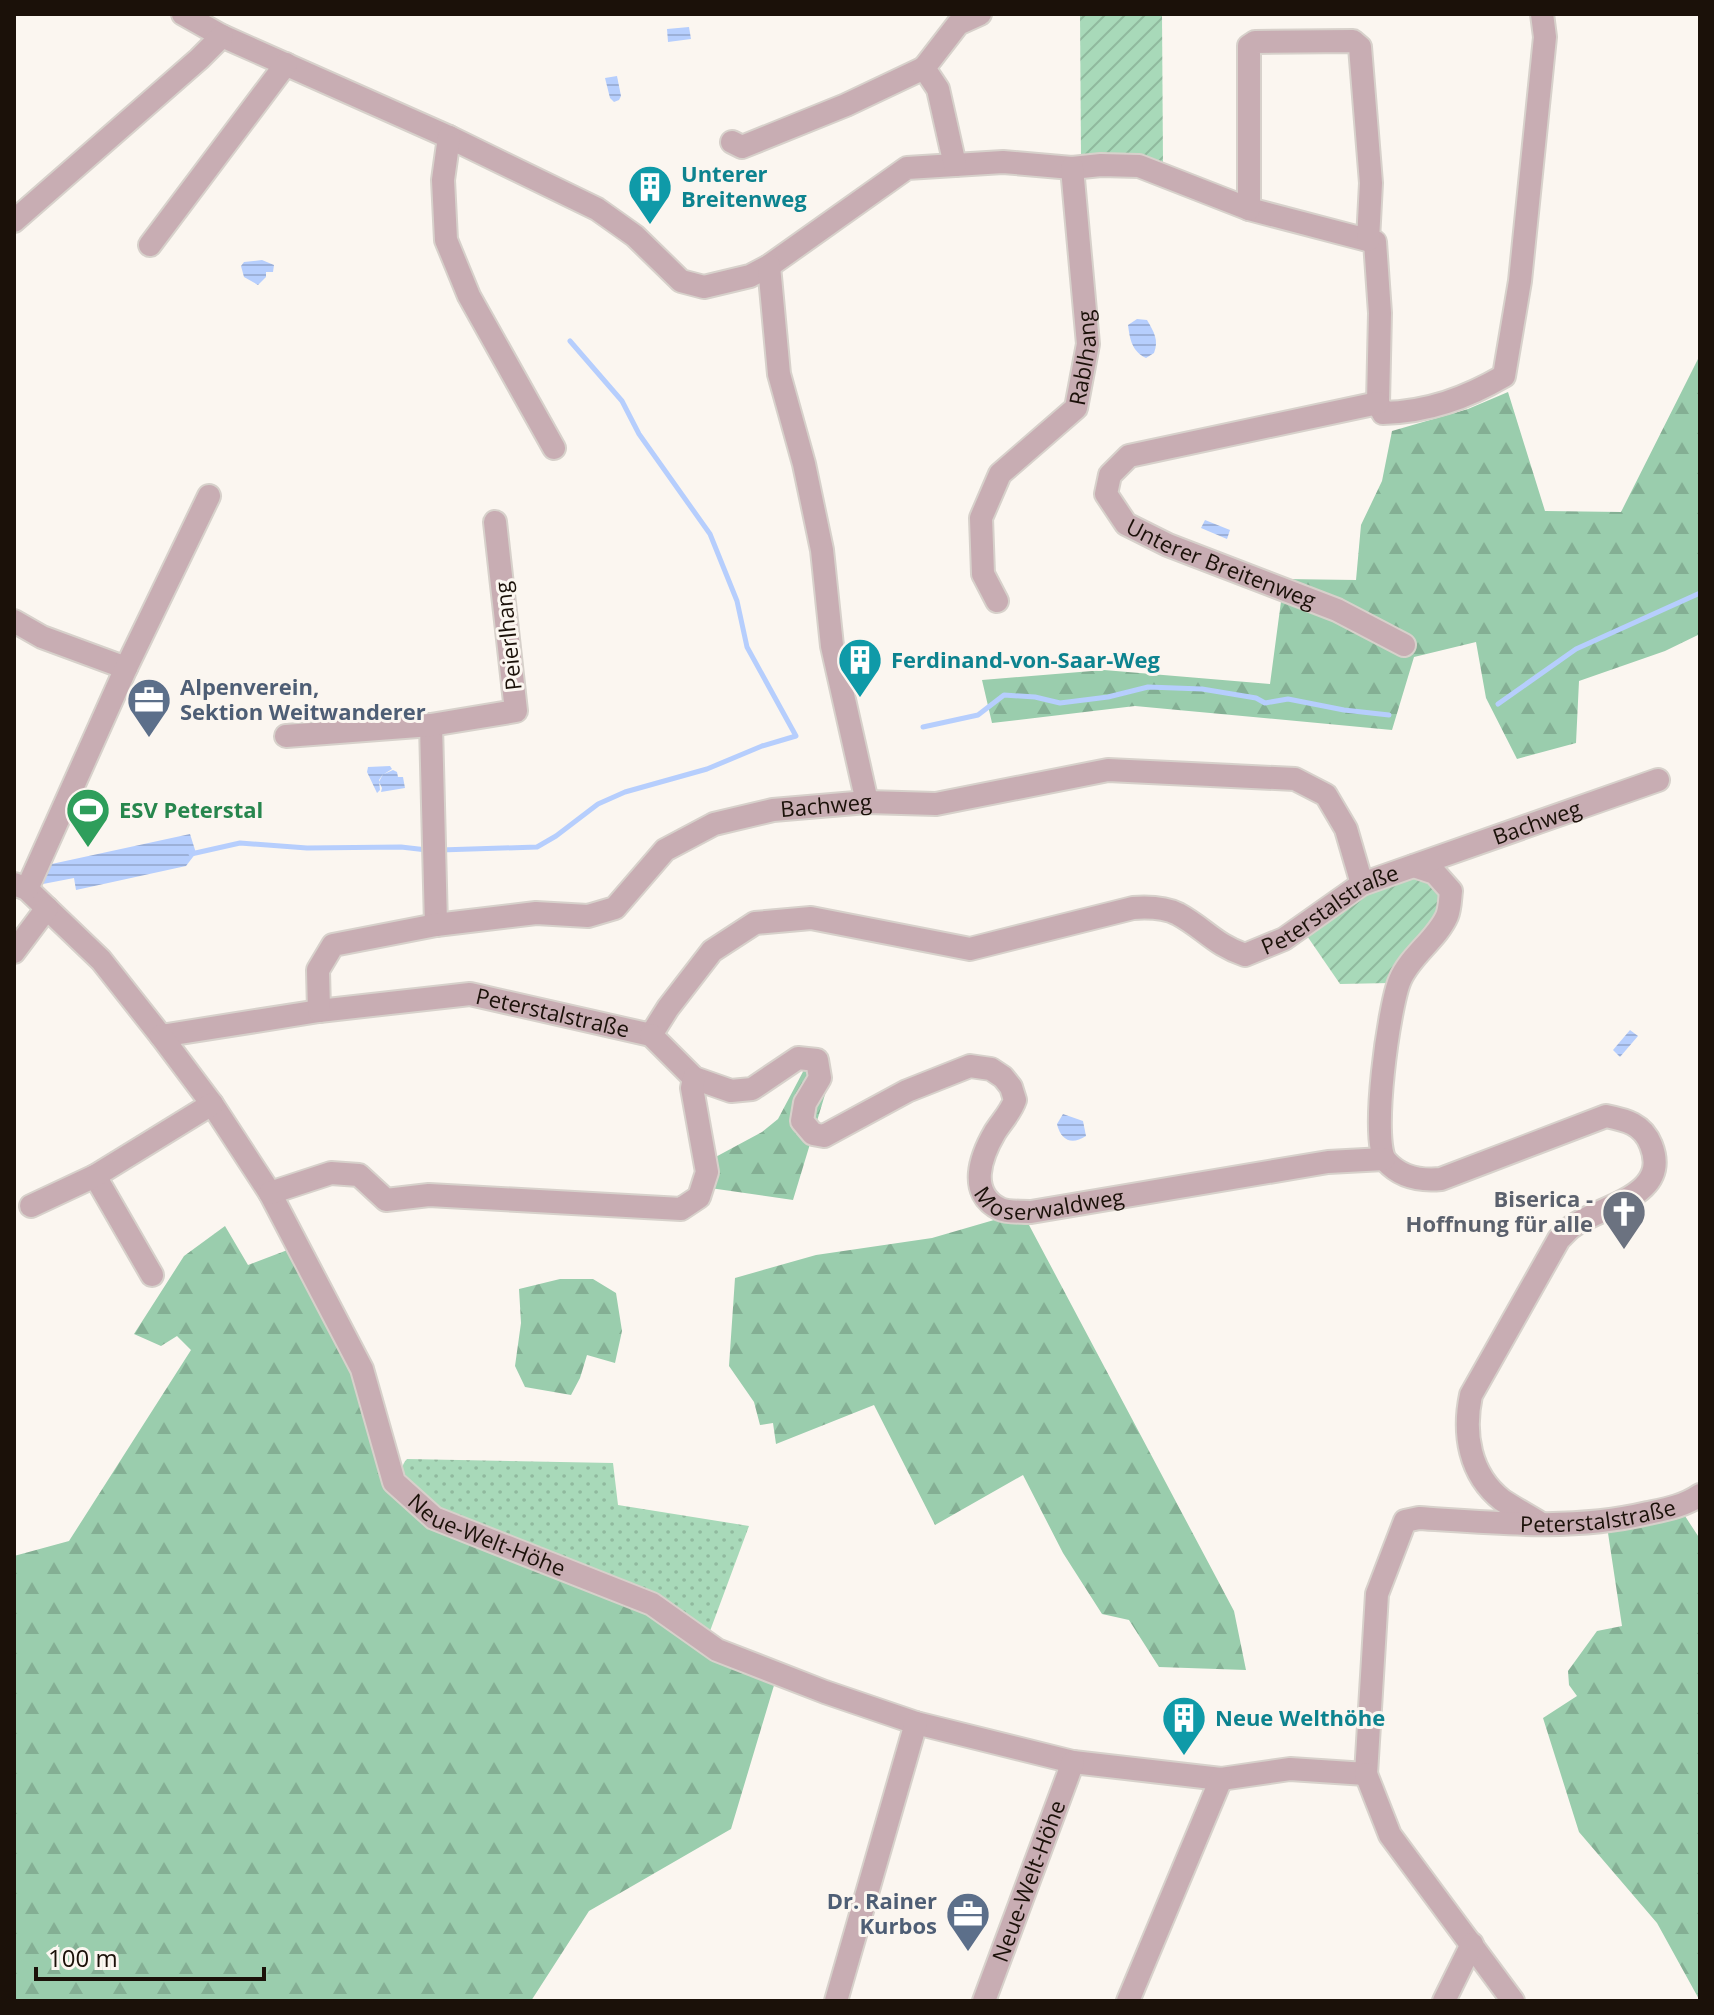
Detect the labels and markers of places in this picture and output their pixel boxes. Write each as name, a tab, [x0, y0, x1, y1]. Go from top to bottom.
place label: Unterer Breitenweg	[681, 158, 807, 213]
building icon: Unterer Breitenweg	[626, 163, 674, 226]
building icon: Ferdinand-von-Saar-Weg	[836, 636, 884, 699]
place label: Ferdinand-von-Saar-Weg	[891, 644, 1161, 674]
place label: Alpenverein, Sektion Weitwanderer	[180, 671, 426, 726]
office icon: Alpenverein, Sektion Weitwanderer	[125, 676, 173, 739]
sports icon: ESV Peterstal	[64, 786, 112, 849]
place label: ESV Peterstal	[119, 794, 263, 824]
place label: Biserica - Hoffnung für alle	[1406, 1183, 1593, 1238]
church icon: Biserica - Hoffnung für alle	[1600, 1188, 1648, 1251]
building icon: Neue Welthöhe	[1160, 1694, 1208, 1757]
place label: Neue Welthöhe	[1215, 1702, 1385, 1732]
place label: Dr. Rainer Kurbos	[827, 1885, 937, 1940]
office icon: Dr. Rainer Kurbos	[944, 1890, 992, 1953]

